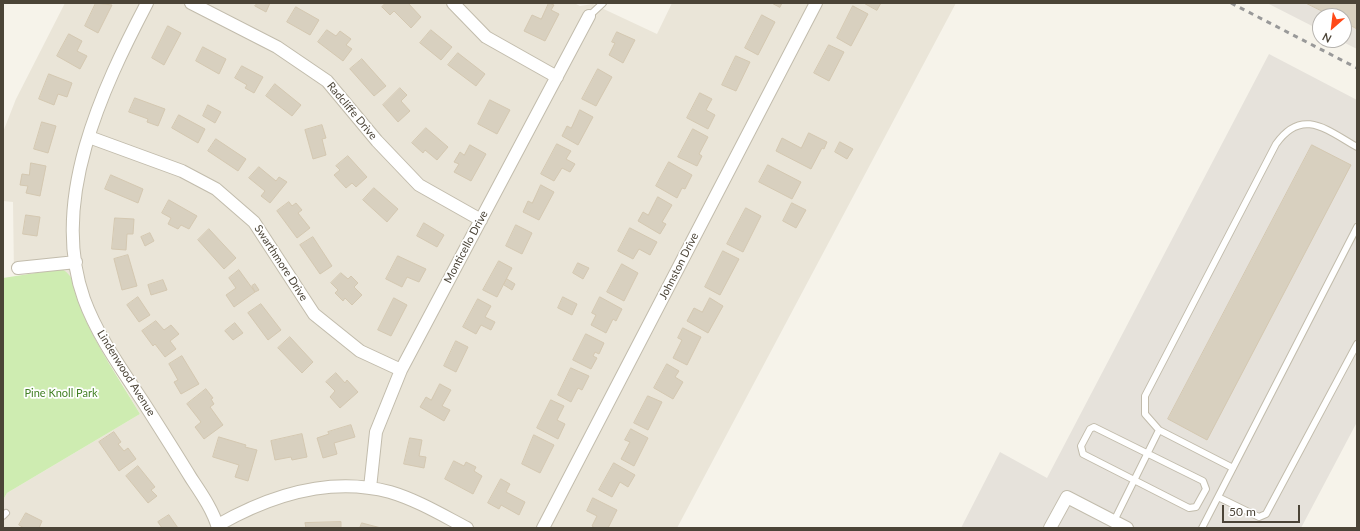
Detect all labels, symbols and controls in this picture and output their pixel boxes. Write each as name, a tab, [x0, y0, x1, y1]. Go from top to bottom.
north arrow	[1312, 8, 1352, 48]
text: N	[1320, 30, 1333, 46]
street label: Radcliffe Drive	[324, 80, 380, 142]
street label: Monticello Drive	[441, 208, 491, 286]
street label: Swarthmore Drive	[252, 223, 310, 303]
street label: Johnston Drive	[657, 230, 701, 302]
street label: Lindenwood Avenue	[94, 328, 158, 418]
park label: Pine Knoll Park	[24, 386, 98, 400]
scale bar	[1224, 497, 1302, 523]
text: 50 m	[1229, 504, 1256, 519]

